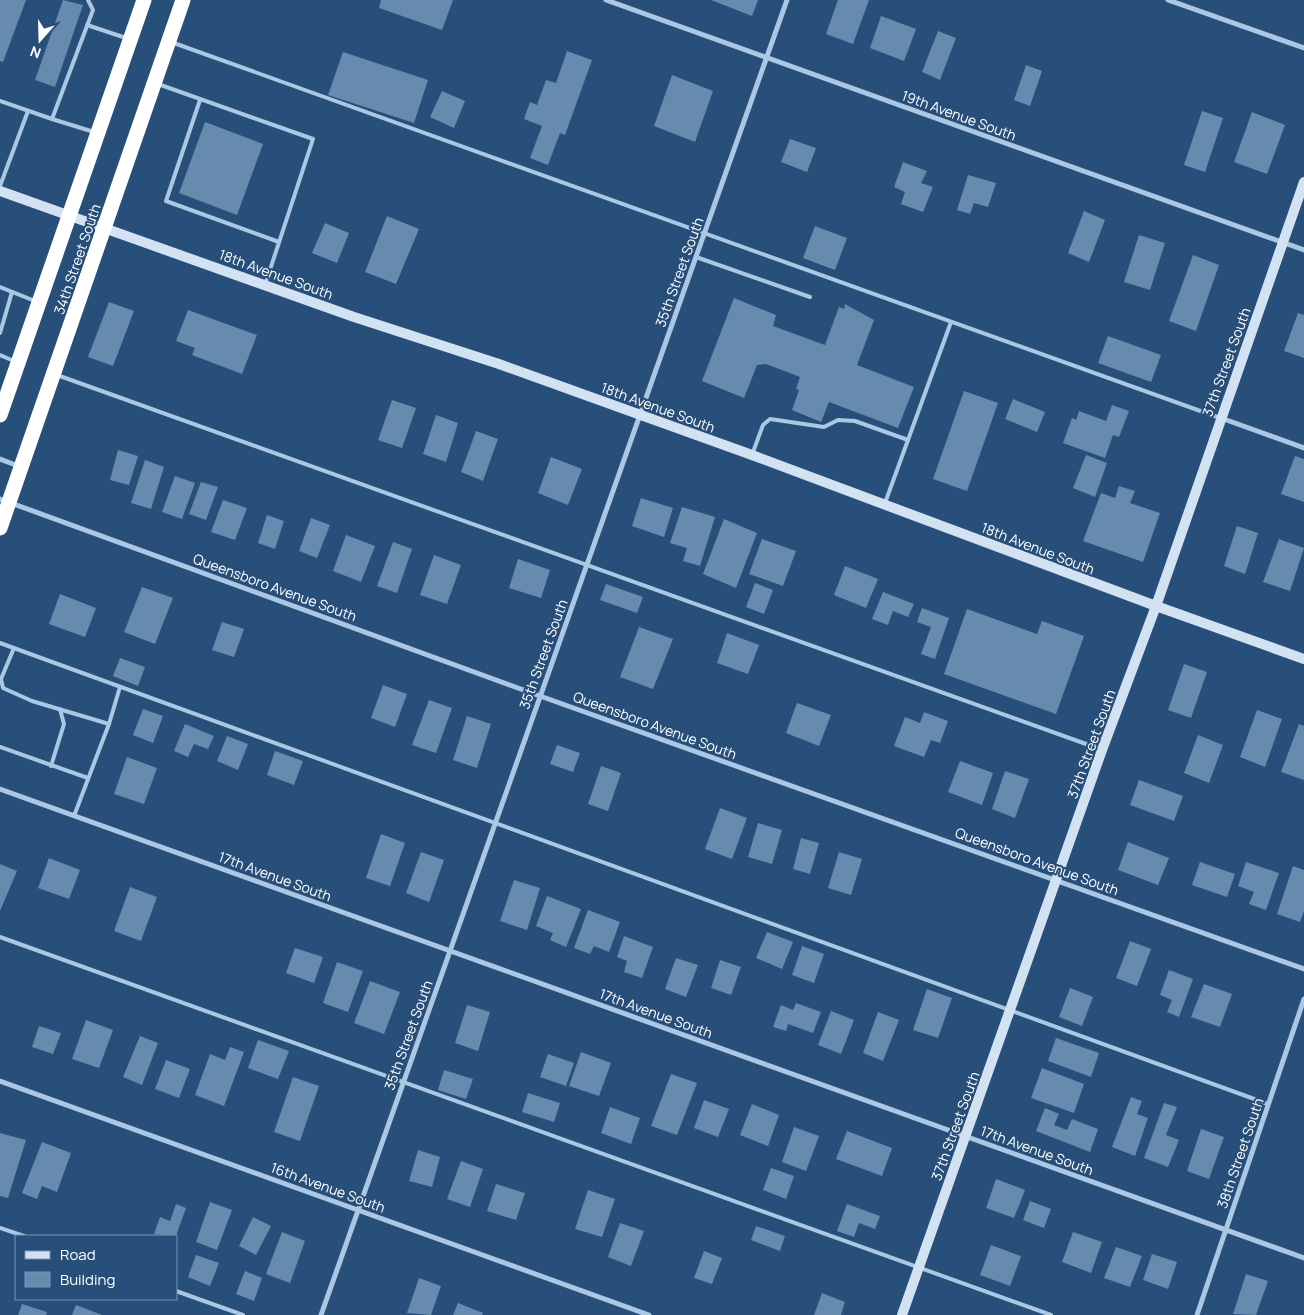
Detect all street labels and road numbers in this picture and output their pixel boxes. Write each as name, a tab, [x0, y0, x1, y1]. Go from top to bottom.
street label: 19th Avenue South	[899, 85, 1019, 145]
street label: 34th Street South	[49, 201, 105, 317]
street label: 35th Street South	[650, 214, 708, 330]
street label: 18th Avenue South	[216, 245, 336, 303]
street label: 37th Street South	[1197, 305, 1255, 419]
street label: 18th Avenue South	[598, 378, 718, 436]
street label: 18th Avenue South	[978, 518, 1098, 578]
street label: Queensboro Avenue South	[191, 549, 359, 625]
street label: 35th Street South	[514, 596, 572, 712]
street label: Queensboro Avenue South	[571, 687, 739, 763]
street label: 37th Street South	[1062, 687, 1120, 801]
street label: Queensboro Avenue South	[953, 823, 1121, 899]
street label: 17th Avenue South	[216, 847, 334, 905]
street label: 35th Street South	[379, 977, 437, 1093]
street label: 17th Avenue South	[597, 984, 715, 1042]
street label: 37th Street South	[926, 1069, 984, 1183]
street label: 38th Street South	[1212, 1095, 1268, 1211]
street label: 17th Avenue South	[978, 1121, 1096, 1179]
street label: 16th Avenue South	[268, 1157, 388, 1217]

